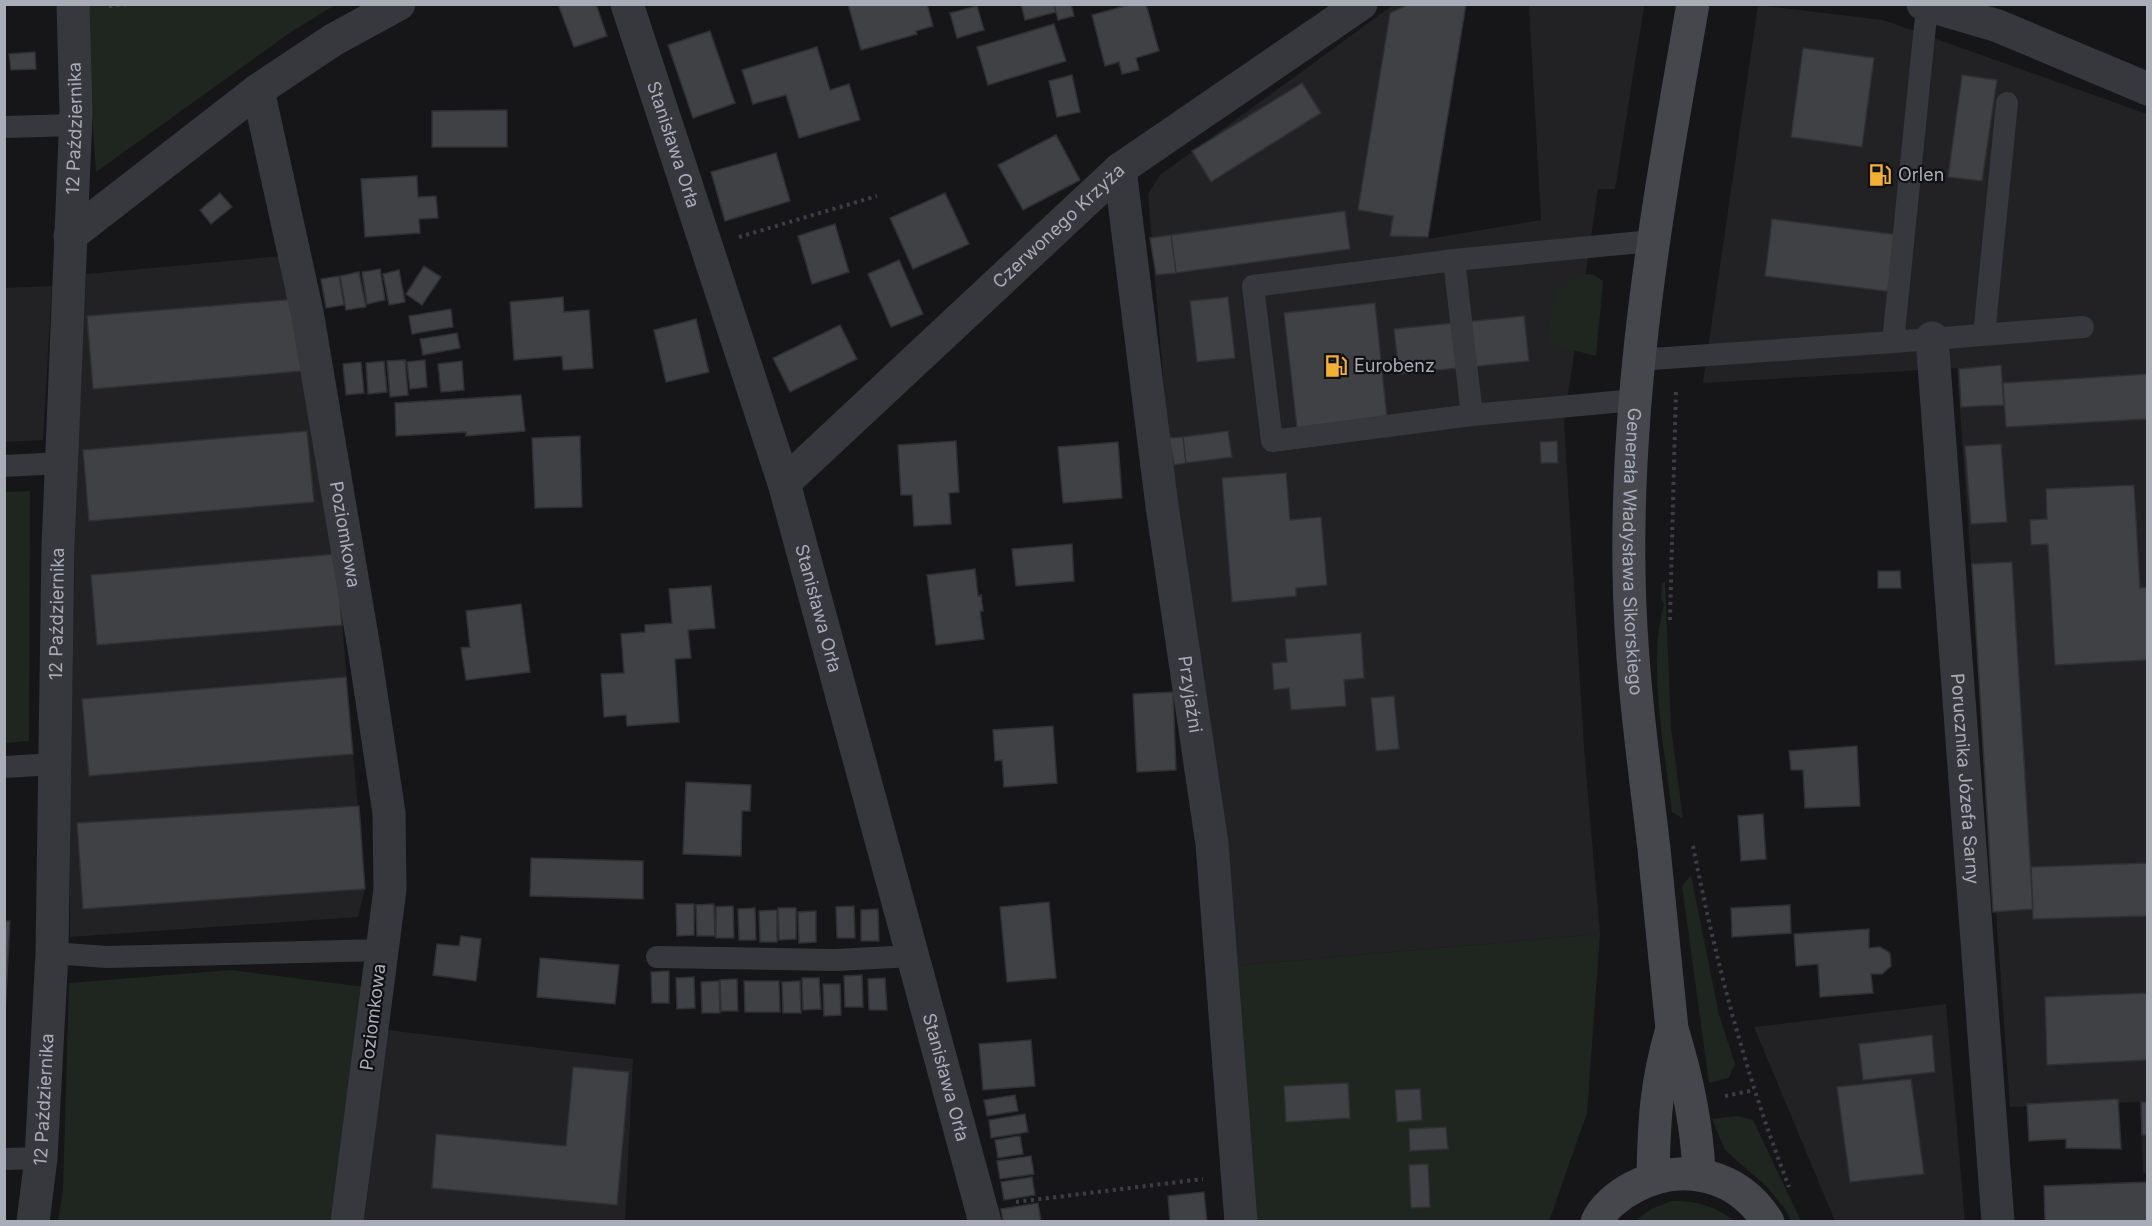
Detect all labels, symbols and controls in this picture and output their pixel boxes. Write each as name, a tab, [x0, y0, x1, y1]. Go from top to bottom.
street label: 12 Października	[62, 62, 86, 195]
street label: Stanisława Orła	[643, 79, 704, 210]
street label: Czerwonego Krzyża	[988, 159, 1129, 292]
fuel station icon: Orlen	[1867, 162, 1893, 188]
place label: Orlen	[1898, 164, 1944, 185]
fuel station icon: Eurobenz	[1323, 353, 1349, 379]
place label: Eurobenz	[1354, 355, 1435, 376]
street label: Generała Władysława Sikorskiego	[1619, 407, 1647, 696]
street label: Poziomkowa	[326, 480, 365, 589]
street label: Stanisława Orła	[791, 542, 846, 675]
street label: 12 Października	[45, 547, 68, 680]
street label: Przyjaźni	[1174, 654, 1206, 734]
street label: Porucznika Józefa Sarny	[1947, 673, 1984, 885]
street label: Poziomkowa	[356, 962, 389, 1072]
street label: Stanisława Orła	[919, 1011, 974, 1144]
street label: 12 Października	[29, 1033, 58, 1167]

